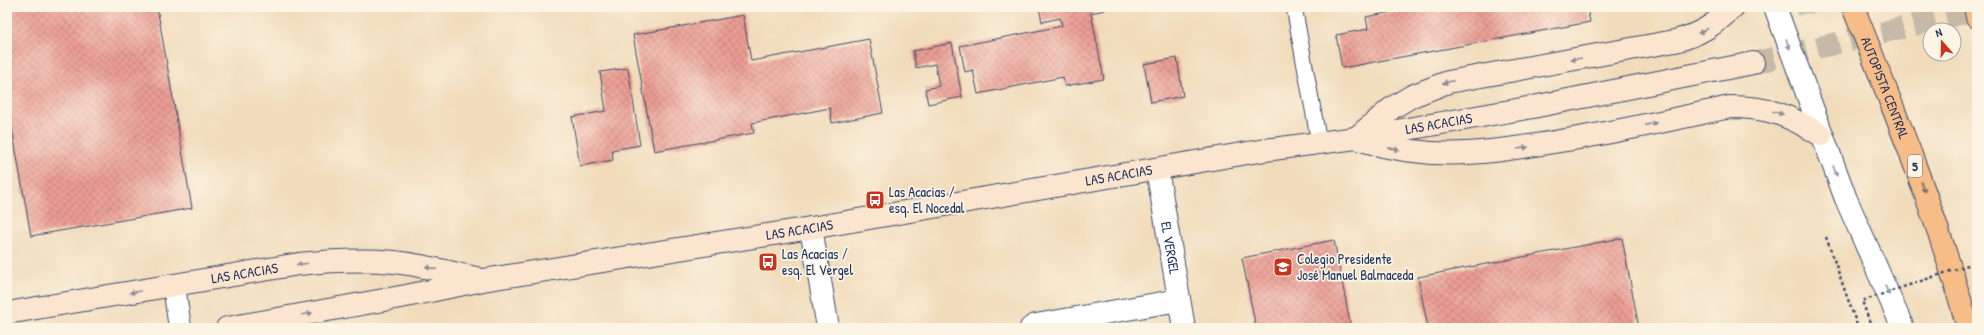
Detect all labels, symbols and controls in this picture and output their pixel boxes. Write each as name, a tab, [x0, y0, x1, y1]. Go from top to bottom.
north arrow	[1922, 22, 1962, 62]
text: N	[1933, 25, 1944, 40]
one-way arrow	[1697, 28, 1708, 34]
street label: AUTOPISTA CENTRAL	[1857, 34, 1914, 142]
one-way arrow	[1786, 38, 1792, 50]
one-way arrow	[1570, 56, 1582, 62]
one-way arrow	[1442, 80, 1455, 86]
street label: LAS ACACIAS	[1404, 108, 1474, 138]
one-way arrow	[1772, 110, 1784, 116]
one-way arrow	[1645, 121, 1657, 127]
one-way arrow	[1517, 144, 1529, 150]
one-way arrow	[1388, 146, 1400, 152]
road number: 5	[1908, 155, 1922, 177]
street label: LAS ACACIAS	[1084, 159, 1154, 190]
one-way arrow	[1832, 165, 1838, 177]
one-way arrow	[1920, 181, 1926, 193]
place label: Las Acacias / esq. El Nocedal	[889, 182, 965, 218]
bus stop icon: Las Acacias / esq. El Nocedal	[864, 189, 886, 211]
street label: LAS ACACIAS	[765, 214, 835, 244]
street label: EL VERGEL	[1157, 220, 1185, 276]
place label: Las Acacias / esq. El Vergel	[782, 244, 853, 280]
place label: Colegio Presidente José Manuel Balmaceda	[1297, 249, 1414, 284]
bus stop icon: Las Acacias / esq. El Vergel	[757, 251, 779, 273]
school or university icon: Colegio Presidente José Manuel Balmaceda	[1272, 256, 1294, 278]
street label: LAS ACACIAS	[210, 258, 280, 288]
one-way arrow	[296, 261, 308, 267]
one-way arrow	[425, 265, 437, 271]
one-way arrow	[1884, 284, 1890, 296]
one-way arrow	[129, 289, 141, 295]
one-way arrow	[301, 311, 313, 317]

